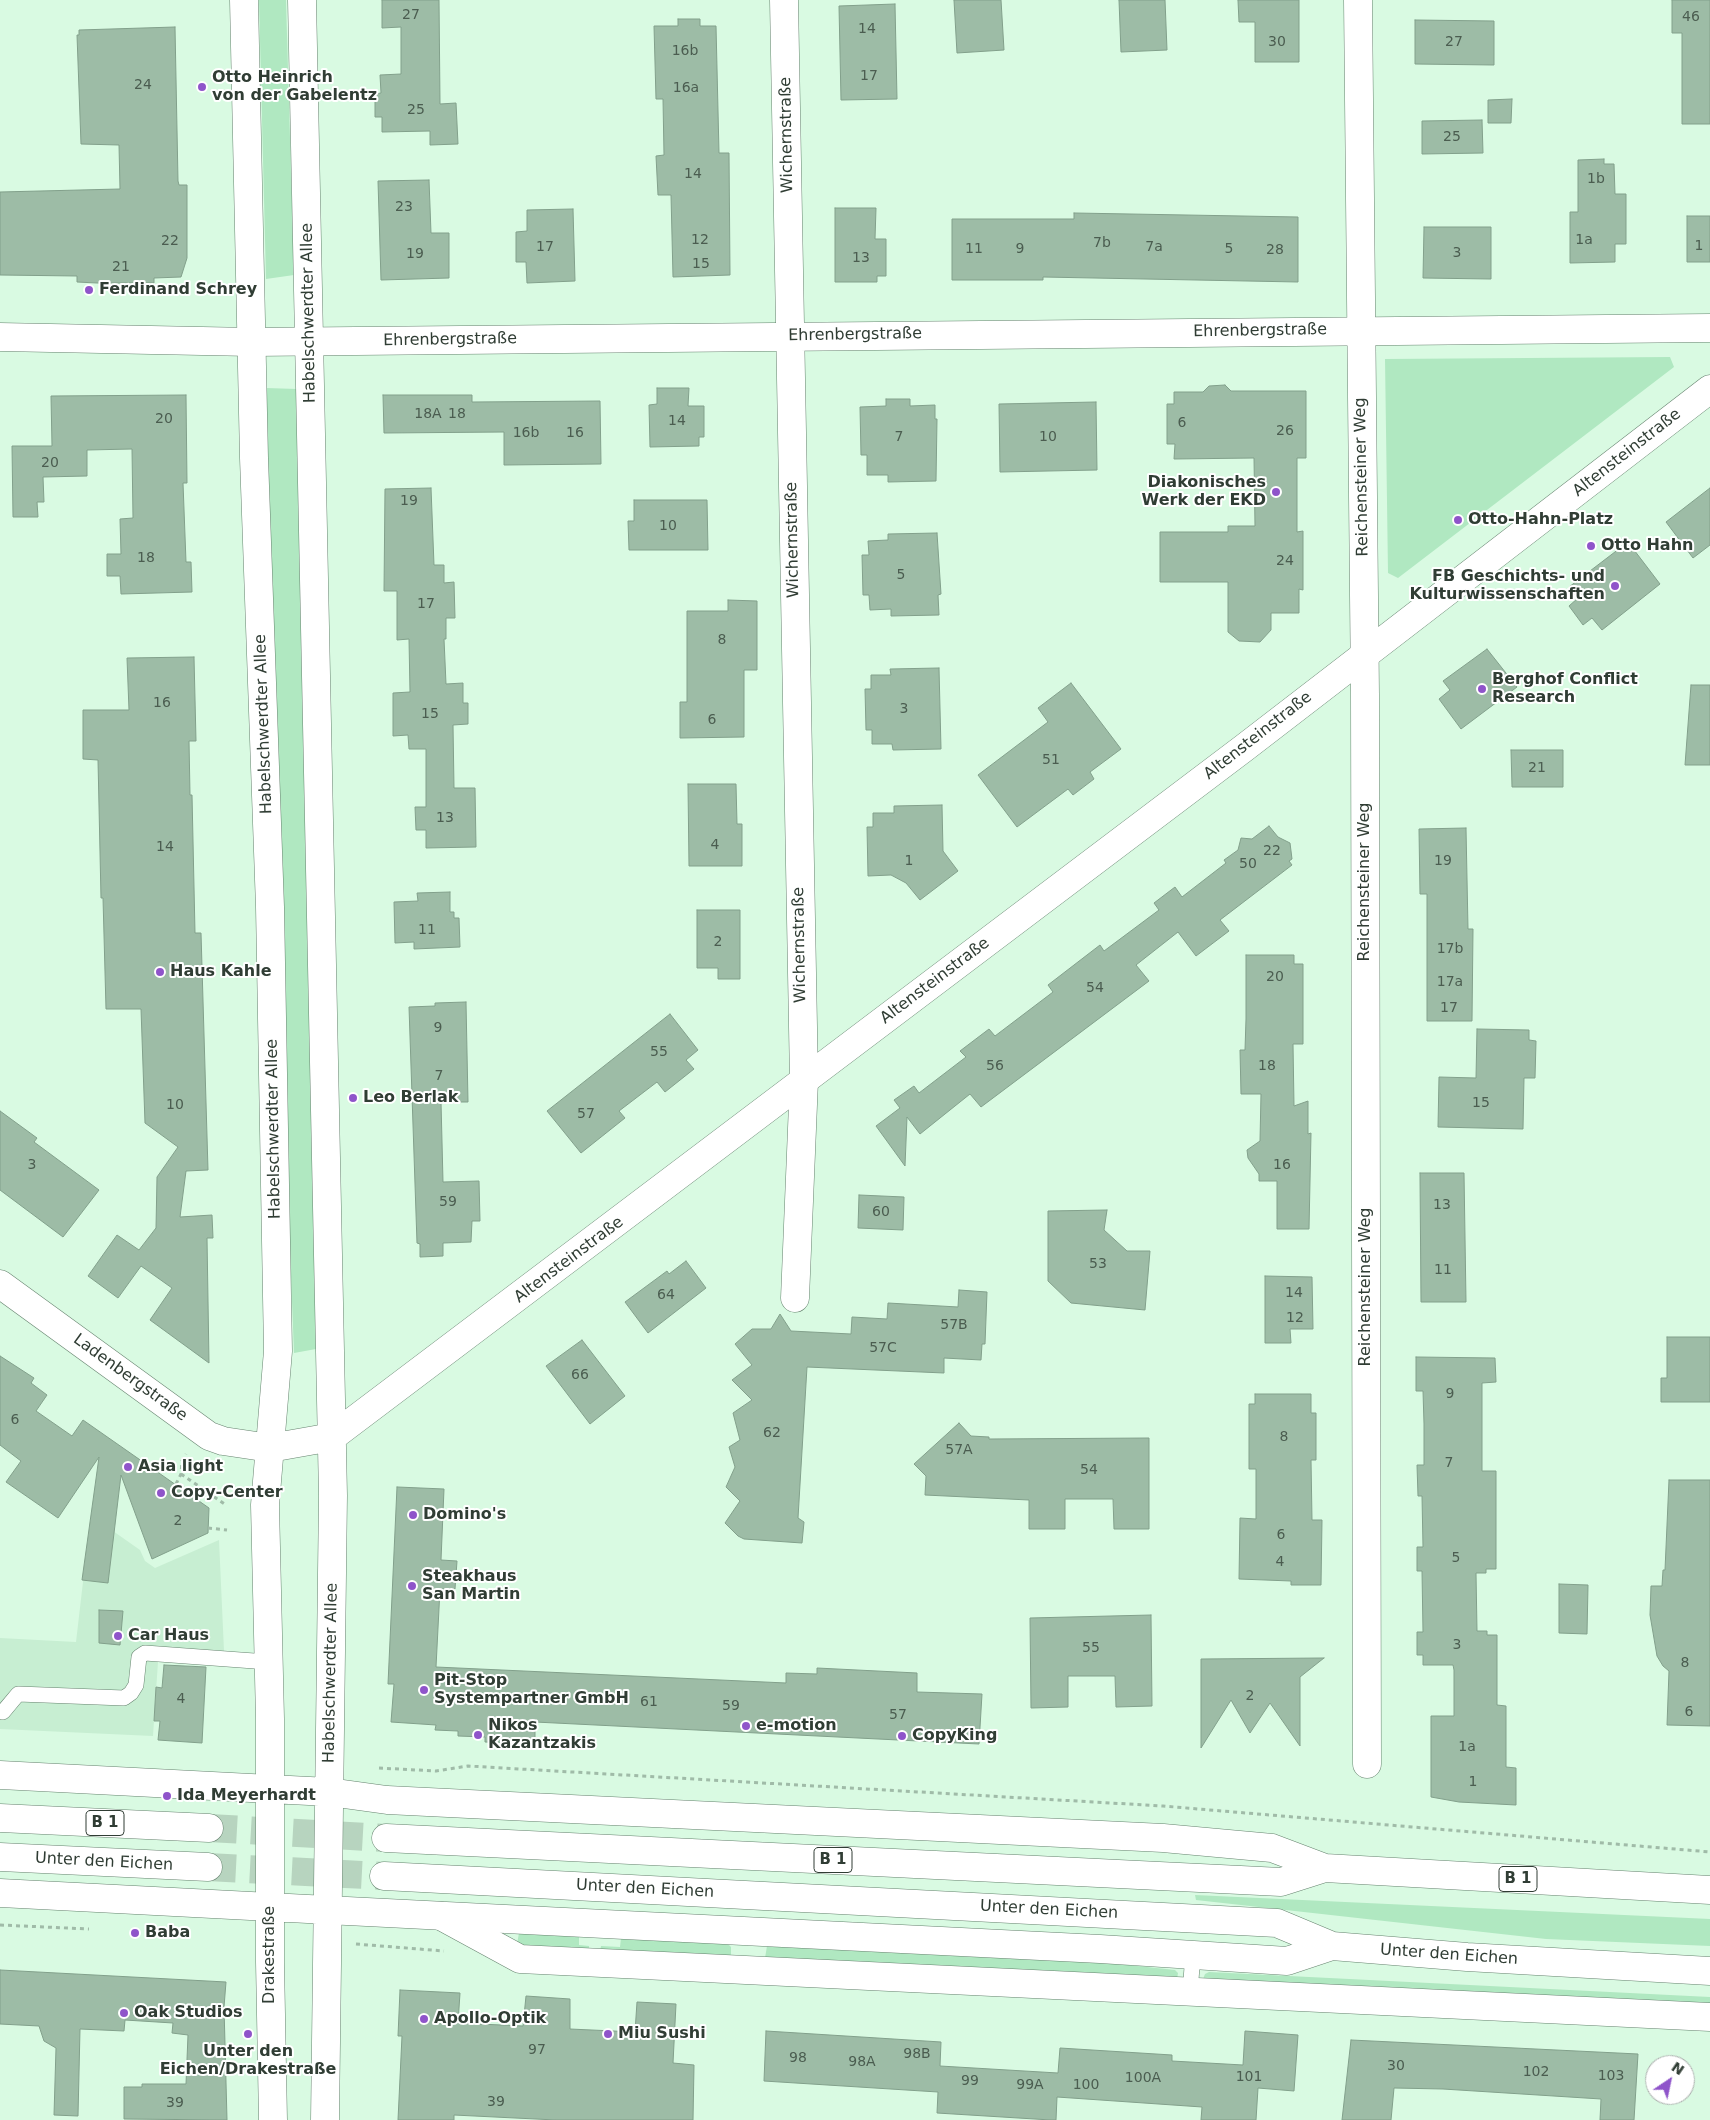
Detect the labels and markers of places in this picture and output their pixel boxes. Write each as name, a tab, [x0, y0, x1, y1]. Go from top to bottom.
place label: Otto Heinrich von der Gabelentz	[212, 68, 377, 106]
marker: Otto Heinrich von der Gabelentz	[196, 81, 208, 93]
place label: Ferdinand Schrey	[99, 280, 257, 300]
marker: Ferdinand Schrey	[83, 284, 95, 296]
place label: Diakonisches Werk der EKD	[1142, 473, 1266, 511]
marker: Diakonisches Werk der EKD	[1270, 486, 1282, 498]
place label: Otto-Hahn-Platz	[1468, 510, 1613, 530]
marker: Otto-Hahn-Platz	[1452, 514, 1464, 526]
place label: Otto Hahn	[1601, 536, 1693, 556]
marker: Otto Hahn	[1585, 540, 1597, 552]
place label: FB Geschichts- und Kulturwissenschaften	[1409, 567, 1605, 605]
marker: FB Geschichts- und Kulturwissenschaften	[1609, 580, 1621, 592]
place label: Berghof Conflict Research	[1492, 670, 1638, 708]
marker: Berghof Conflict Research	[1476, 683, 1488, 695]
place label: Haus Kahle	[170, 962, 272, 982]
marker: Haus Kahle	[154, 966, 166, 978]
place label: Leo Berlak	[363, 1088, 458, 1108]
marker: Leo Berlak	[347, 1092, 359, 1104]
place label: Asia light	[138, 1457, 223, 1477]
marker: Asia light	[122, 1461, 134, 1473]
place label: Copy-Center	[171, 1483, 283, 1503]
marker: Copy-Center	[155, 1487, 167, 1499]
place label: Domino's	[423, 1505, 506, 1525]
marker: Domino's	[407, 1509, 419, 1521]
place label: Steakhaus San Martin	[422, 1567, 520, 1605]
marker: Steakhaus San Martin	[406, 1580, 418, 1592]
place label: Car Haus	[128, 1626, 209, 1646]
marker: Car Haus	[112, 1630, 124, 1642]
place label: Pit-Stop Systempartner GmbH	[434, 1671, 629, 1709]
marker: Pit-Stop Systempartner GmbH	[418, 1684, 430, 1696]
place label: Nikos Kazantzakis	[488, 1716, 596, 1754]
place label: e-motion	[756, 1716, 837, 1736]
marker: e-motion	[740, 1720, 752, 1732]
place label: CopyKing	[912, 1726, 997, 1746]
marker: Nikos Kazantzakis	[472, 1729, 484, 1741]
marker: CopyKing	[896, 1730, 908, 1742]
place label: Ida Meyerhardt	[177, 1786, 316, 1806]
marker: Ida Meyerhardt	[161, 1790, 173, 1802]
place label: Baba	[145, 1923, 190, 1943]
marker: Baba	[129, 1927, 141, 1939]
place label: Oak Studios	[134, 2003, 243, 2023]
marker: Oak Studios	[118, 2007, 130, 2019]
place label: Apollo-Optik	[434, 2009, 546, 2029]
marker: Apollo-Optik	[418, 2013, 430, 2025]
place label: Miu Sushi	[618, 2024, 706, 2044]
marker: Unter den Eichen/Drakestraße	[242, 2028, 254, 2040]
marker: Miu Sushi	[602, 2028, 614, 2040]
place label: Unter den Eichen/Drakestraße	[160, 2042, 336, 2080]

